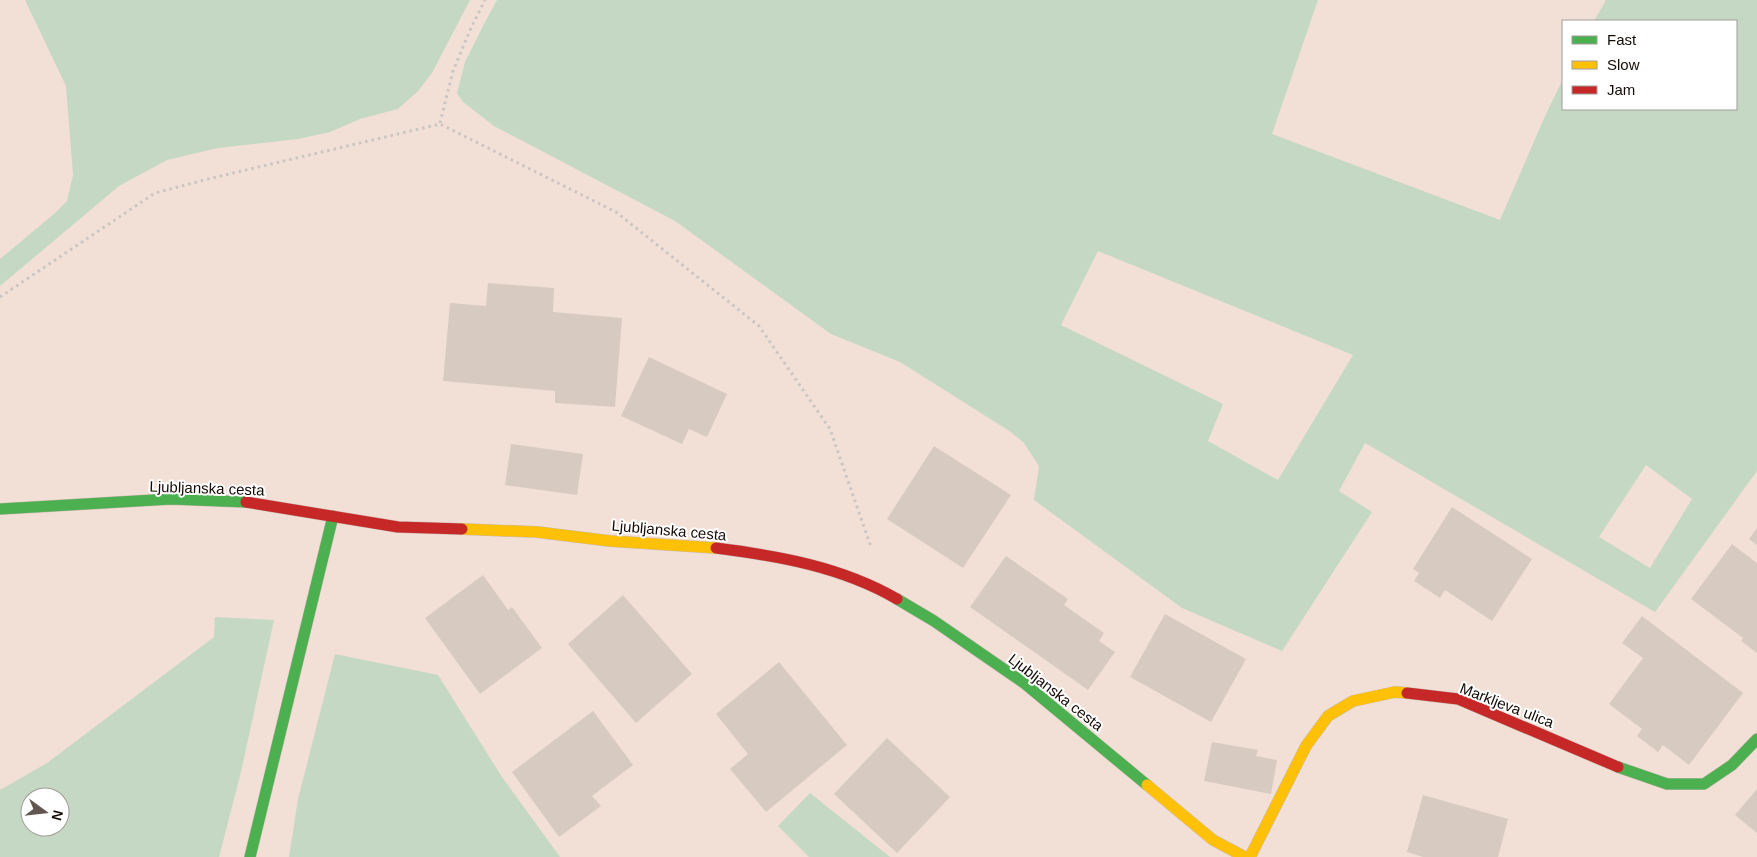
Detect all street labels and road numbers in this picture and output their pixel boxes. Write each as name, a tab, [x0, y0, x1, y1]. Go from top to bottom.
street label: Ljubljanska cesta	[149, 477, 265, 499]
street label: Ljubljanska cesta	[611, 517, 728, 544]
street label: Ljubljanska cesta	[1005, 650, 1107, 735]
street label: Markljeva ulica	[1458, 679, 1557, 731]

